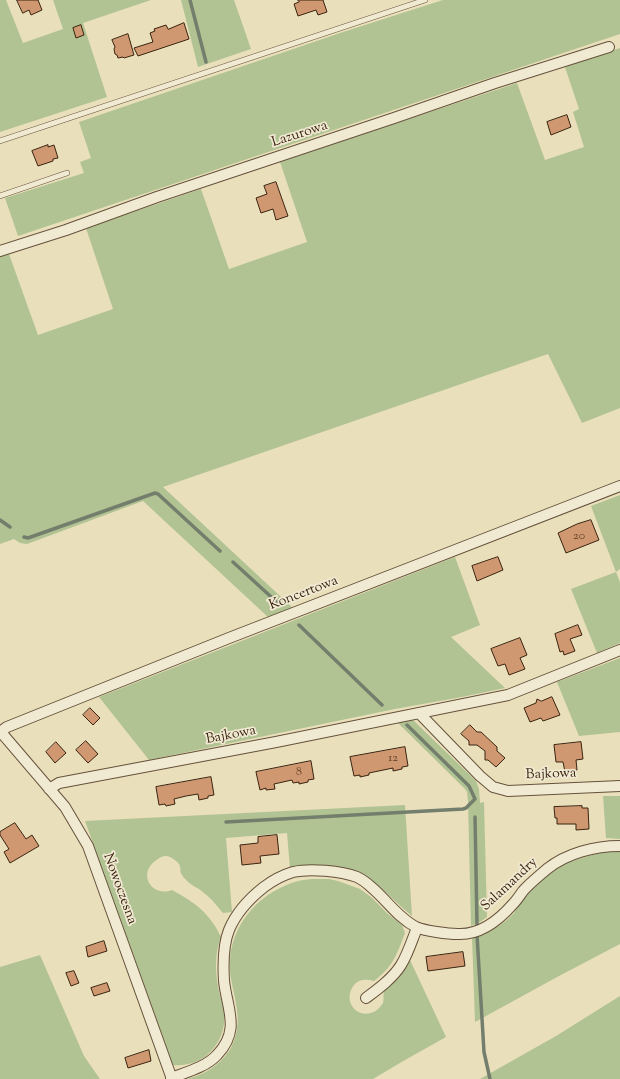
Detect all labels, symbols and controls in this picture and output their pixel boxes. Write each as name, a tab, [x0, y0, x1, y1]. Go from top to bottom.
street label: Lazurowa	[270, 118, 330, 152]
house number: 20	[573, 530, 585, 544]
street label: Koncertowa	[267, 573, 341, 615]
street label: Bajkowa	[205, 723, 257, 749]
house number: 12	[388, 752, 398, 766]
house number: 8	[296, 766, 302, 780]
street label: Bajkowa	[525, 766, 577, 784]
street label: Nowoczesna	[98, 851, 140, 927]
street label: Salamandry	[478, 855, 542, 915]

